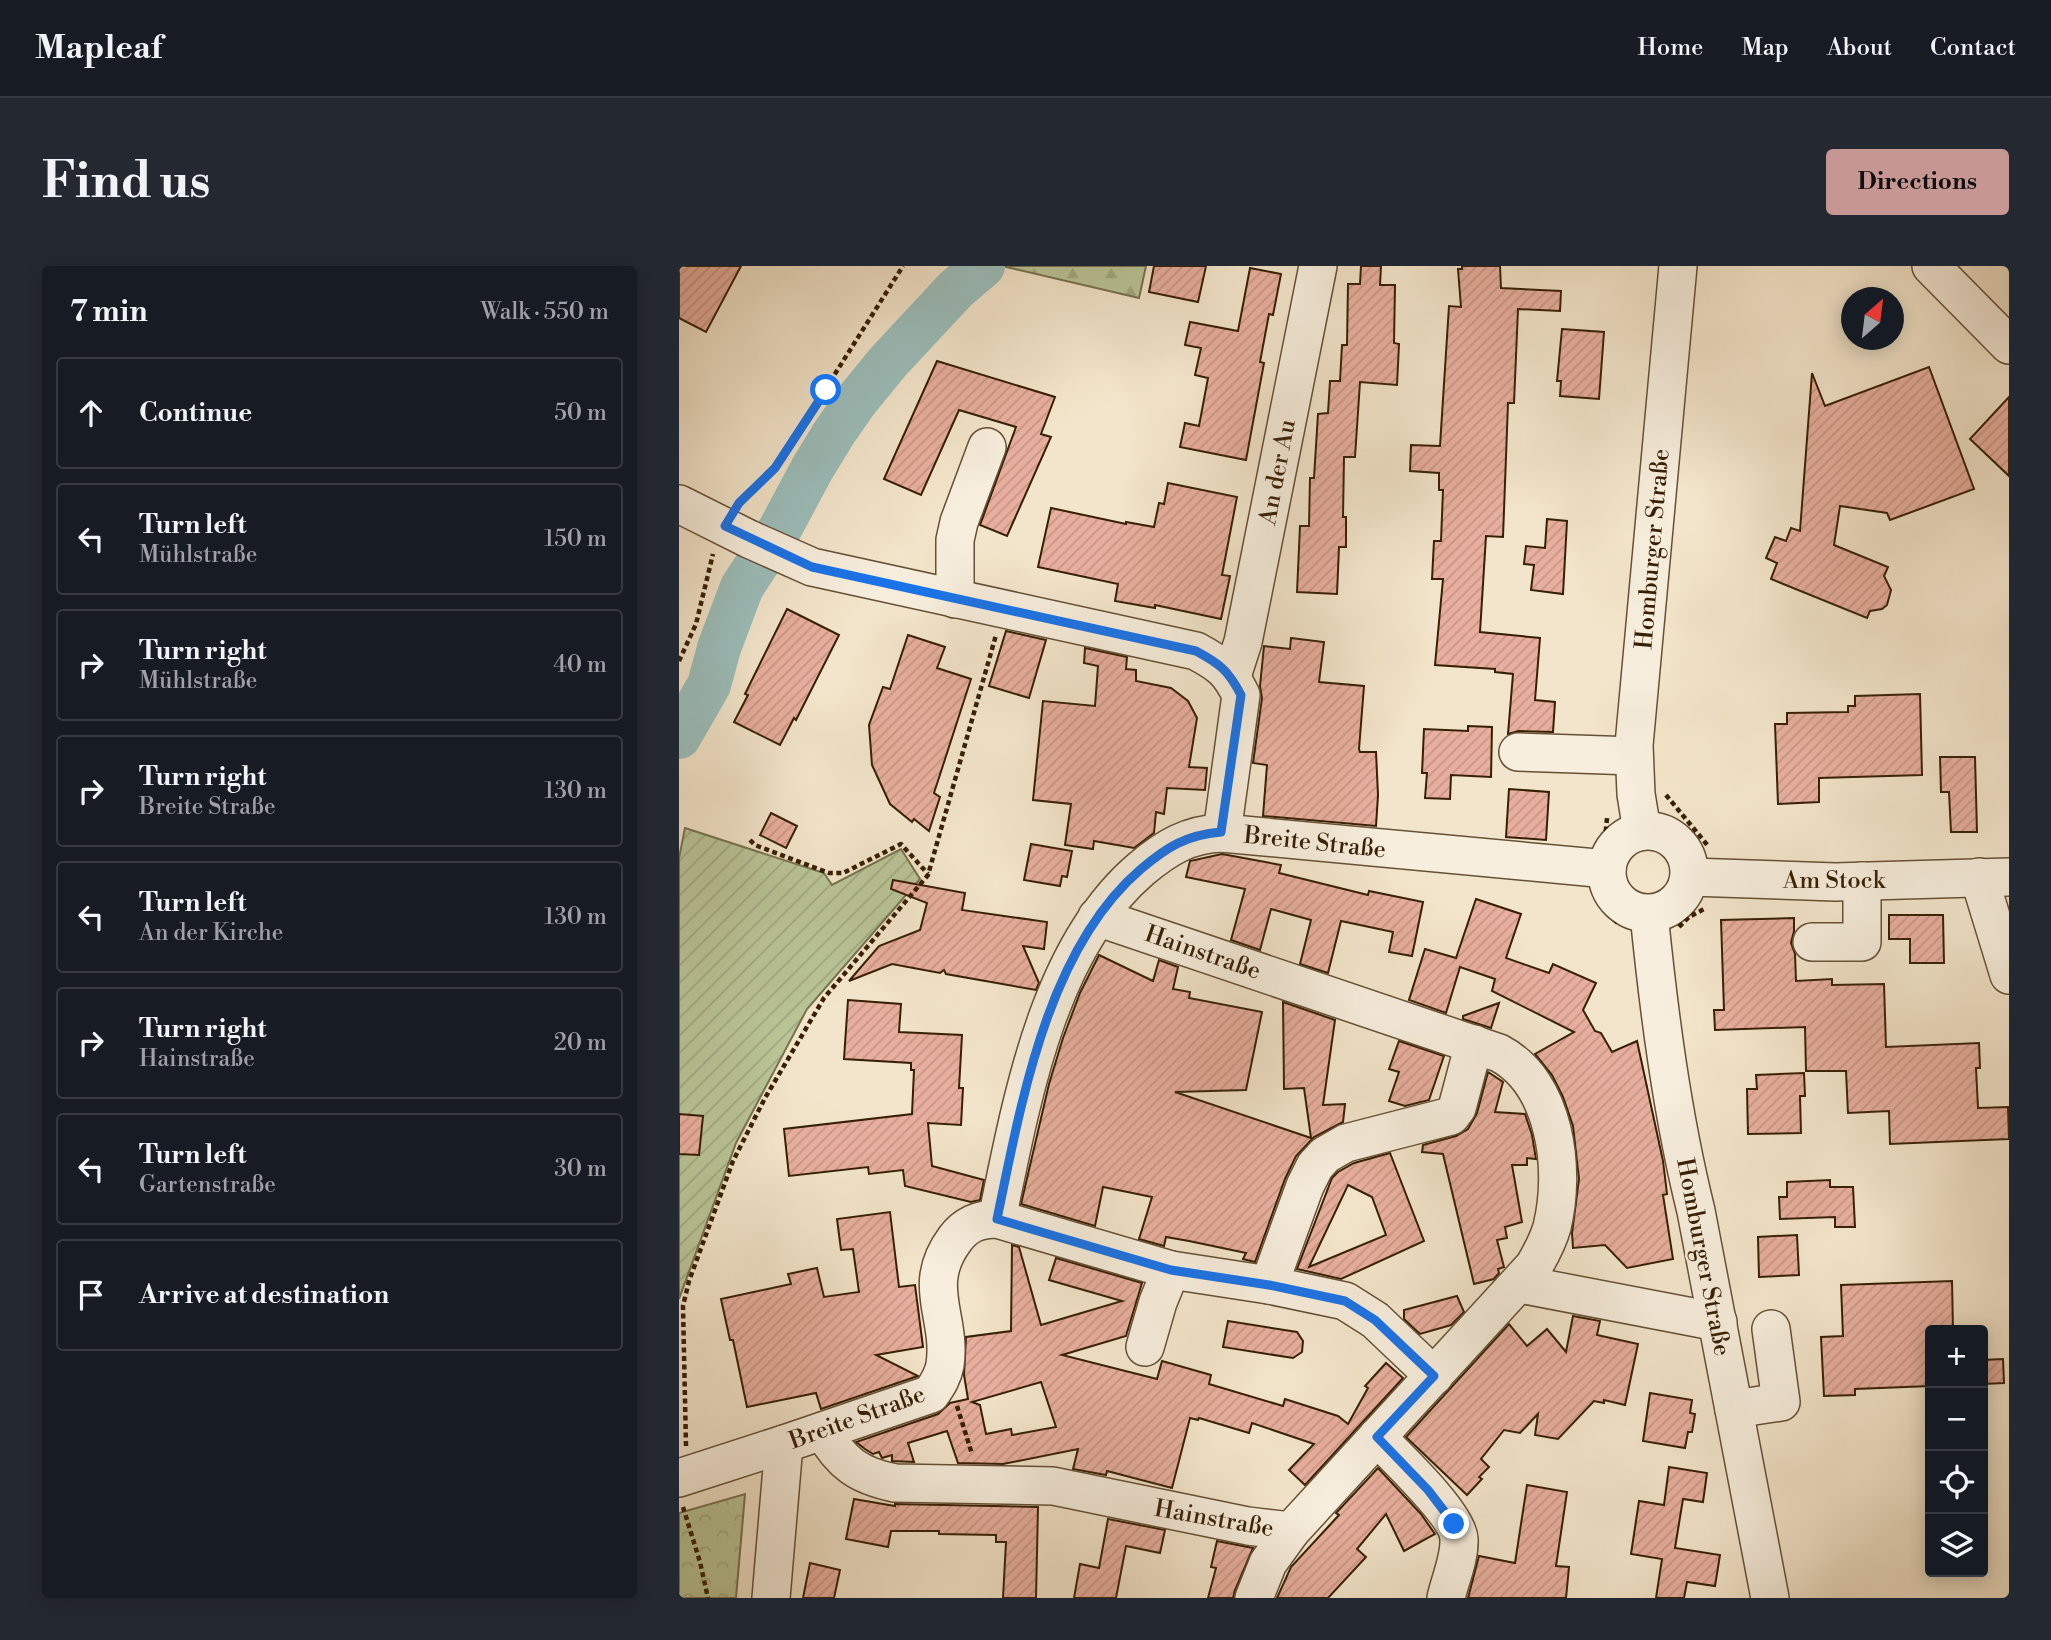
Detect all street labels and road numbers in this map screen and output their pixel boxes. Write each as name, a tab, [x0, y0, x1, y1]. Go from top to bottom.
street label: An der Au	[1253, 417, 1303, 528]
street label: Homburger Straße	[1629, 448, 1677, 651]
street label: Breite Straße	[1241, 821, 1387, 865]
street label: Am Stock	[1782, 866, 1887, 896]
street label: Hainstraße	[1141, 919, 1265, 987]
street label: Homburger Straße	[1669, 1156, 1737, 1359]
street label: Breite Straße	[784, 1379, 929, 1457]
street label: Hainstraße	[1152, 1494, 1276, 1544]

